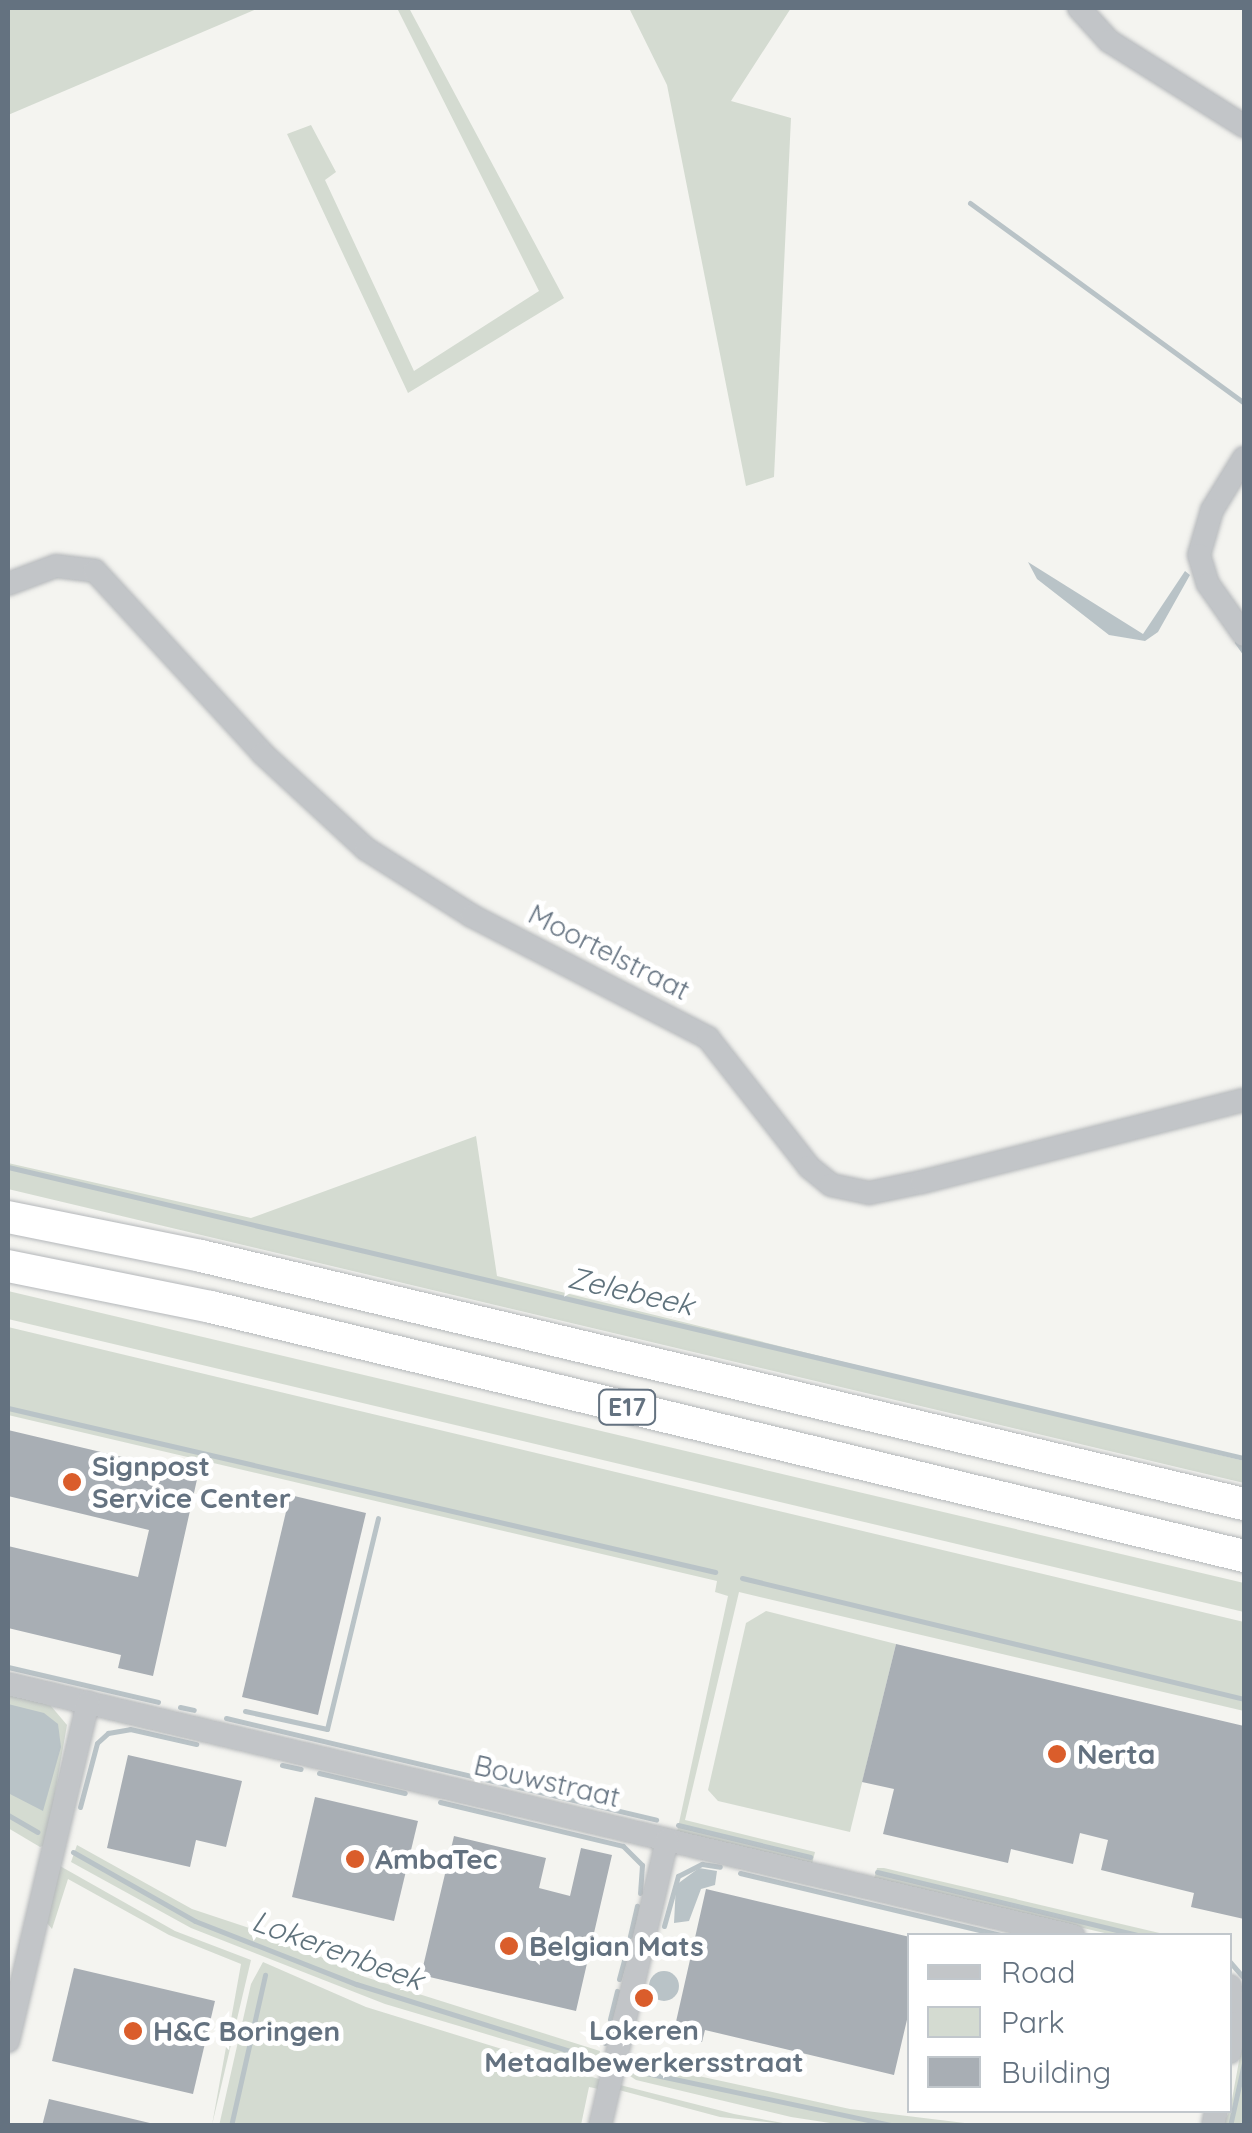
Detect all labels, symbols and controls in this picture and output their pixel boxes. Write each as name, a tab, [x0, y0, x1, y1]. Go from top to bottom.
street label: Moortelstraat	[523, 897, 695, 1007]
water label: Zelebeek	[565, 1259, 697, 1323]
road number: E17	[597, 1387, 657, 1427]
place label: Signpost Service Center	[92, 1449, 291, 1515]
marker: Signpost Service Center	[61, 1471, 83, 1493]
place label: Nerta	[1077, 1737, 1155, 1771]
marker: Nerta	[1046, 1743, 1068, 1765]
street label: Bouwstraat	[471, 1748, 623, 1814]
place label: AmbaTec	[375, 1842, 497, 1876]
marker: AmbaTec	[344, 1848, 366, 1870]
water label: Lokerenbeek	[247, 1902, 429, 1998]
place label: Belgian Mats	[529, 1929, 704, 1963]
legend	[907, 1933, 1232, 2113]
marker: Belgian Mats	[498, 1935, 520, 1957]
text: Road	[1001, 1953, 1075, 1991]
marker: Lokeren Metaalbewerkersstraat	[633, 1987, 655, 2009]
text: Park	[1001, 2003, 1065, 2041]
place label: Lokeren Metaalbewerkersstraat	[484, 2013, 804, 2079]
place label: H&C Boringen	[153, 2014, 340, 2048]
marker: H&C Boringen	[122, 2020, 144, 2042]
text: Building	[1001, 2053, 1111, 2091]

